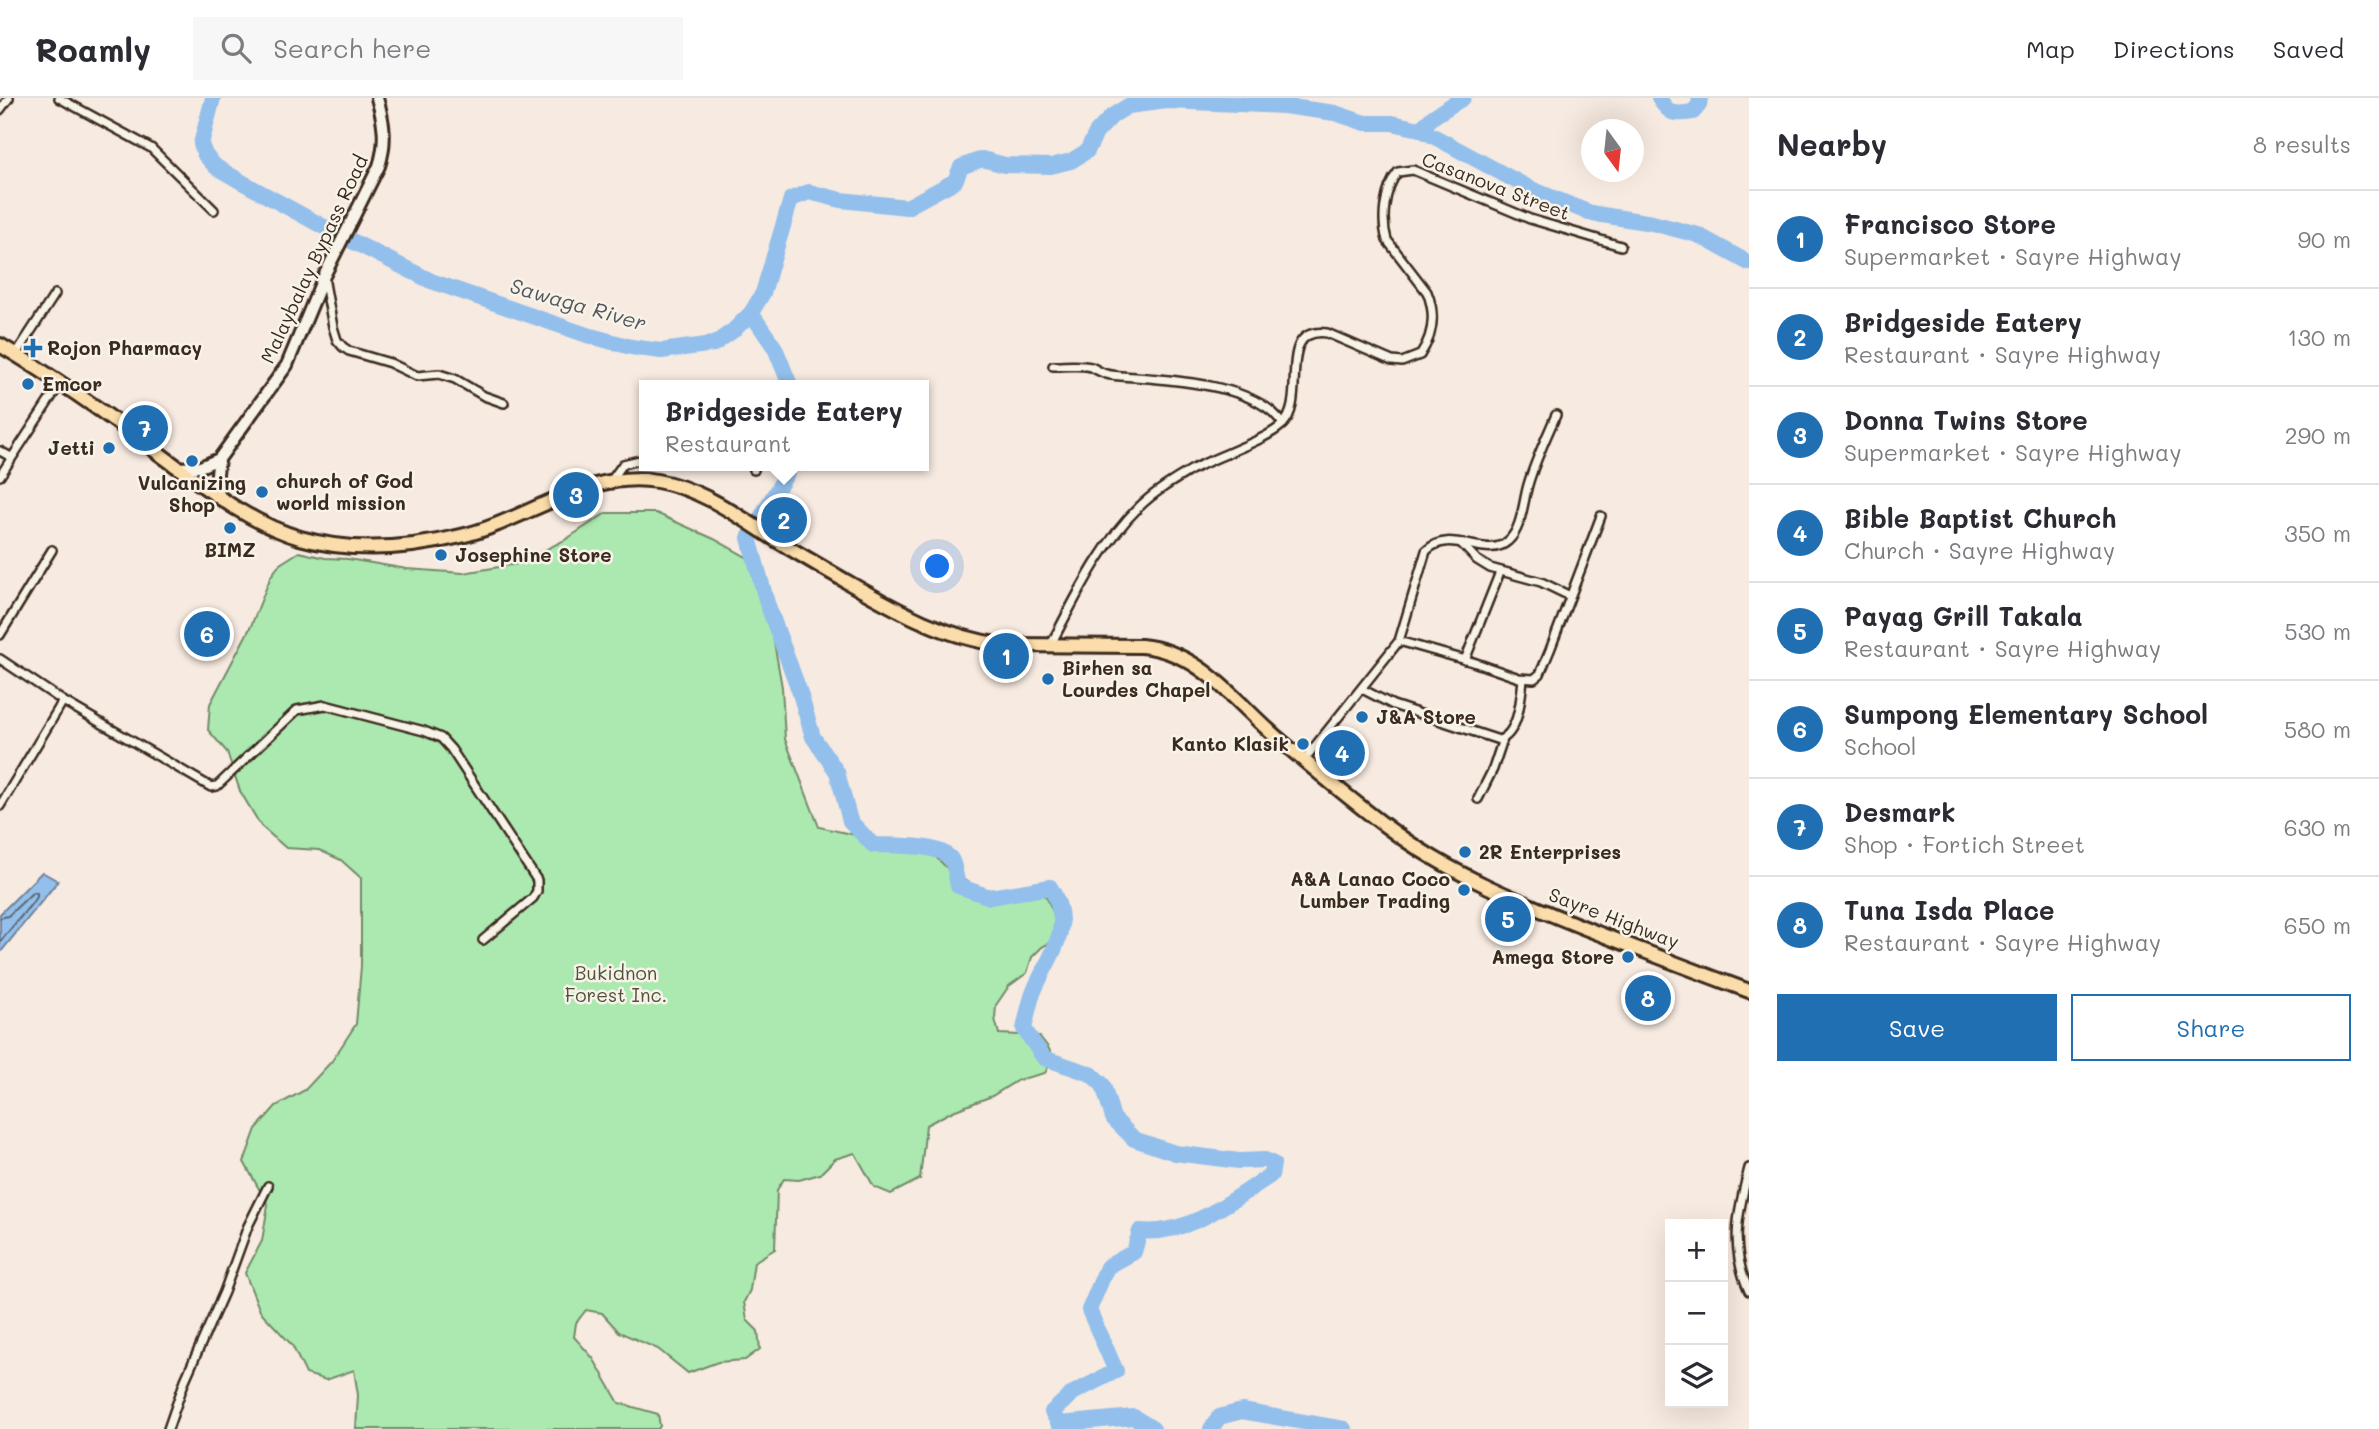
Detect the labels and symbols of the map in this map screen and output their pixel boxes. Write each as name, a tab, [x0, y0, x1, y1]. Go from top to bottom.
north arrow	[1581, 119, 1644, 182]
street label: Casanova Street	[1419, 146, 1574, 225]
street label: Malaybalay Bypass Road	[254, 151, 373, 367]
water label: Sawaga River	[507, 271, 650, 336]
place label: Rojon Pharmacy	[47, 335, 202, 360]
marker: Rojon Pharmacy	[25, 340, 41, 356]
place label: Emcor	[42, 371, 102, 396]
marker: Emcor	[20, 376, 36, 392]
pin: 7	[122, 402, 168, 454]
place label: Jetti	[48, 435, 95, 460]
marker: Jetti	[101, 440, 117, 456]
marker: Vulcanizing Shop	[184, 453, 200, 469]
place label: church of God world mission	[276, 468, 413, 515]
pin: 3	[553, 469, 599, 521]
place label: Vulcanizing Shop	[138, 470, 246, 517]
marker: church of God world mission	[254, 484, 270, 500]
pin: 2	[761, 494, 807, 546]
marker: BIMZ	[222, 520, 238, 536]
place label: BIMZ	[204, 537, 256, 562]
place label: Josephine Store	[455, 542, 612, 567]
marker: Josephine Store	[433, 547, 449, 563]
your location	[920, 549, 954, 583]
pin: 6	[184, 608, 230, 660]
pin: 1	[983, 630, 1029, 682]
place label: Birhen sa Lourdes Chapel	[1062, 655, 1210, 702]
marker: Birhen sa Lourdes Chapel	[1040, 671, 1056, 687]
place label: J&A Store	[1376, 704, 1476, 729]
marker: J&A Store	[1354, 709, 1370, 725]
pin: 4	[1319, 727, 1365, 779]
place label: Kanto Klasik	[1172, 731, 1289, 756]
marker: Kanto Klasik	[1295, 736, 1311, 752]
place label: 2R Enterprises	[1479, 839, 1621, 864]
marker: 2R Enterprises	[1457, 844, 1473, 860]
place label: A&A Lanao Coco Lumber Trading	[1290, 866, 1450, 913]
street label: Sayre Highway	[1546, 881, 1683, 954]
marker: A&A Lanao Coco Lumber Trading	[1456, 882, 1472, 898]
pin: 5	[1485, 893, 1531, 945]
place label: Amega Store	[1491, 944, 1614, 969]
marker: Amega Store	[1620, 949, 1636, 965]
park label: Bukidnon Forest Inc.	[565, 960, 667, 1007]
pin: 8	[1625, 972, 1671, 1024]

